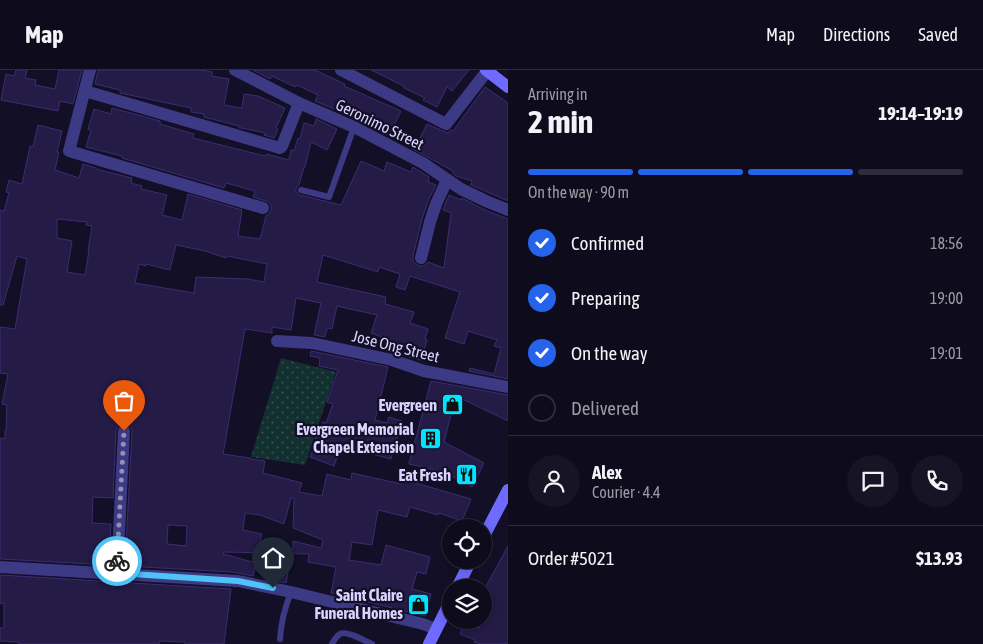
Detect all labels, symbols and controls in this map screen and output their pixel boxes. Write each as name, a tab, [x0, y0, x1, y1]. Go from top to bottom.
text: Map	[25, 21, 64, 48]
text: Map	[766, 24, 795, 45]
text: Directions	[823, 24, 890, 45]
text: Saved	[918, 24, 958, 45]
text: Arriving in	[528, 85, 588, 103]
street label: Geronimo Street	[333, 95, 427, 153]
text: 19:14–19:19	[878, 102, 963, 124]
text: 2 min	[528, 103, 593, 140]
text: On the way · 90 m	[528, 183, 629, 201]
icon: check	[528, 229, 556, 257]
text: Confirmed	[571, 232, 644, 254]
text: 18:56	[930, 234, 963, 252]
icon: check	[528, 284, 556, 312]
text: Preparing	[571, 287, 640, 309]
text: 19:00	[930, 289, 963, 307]
street label: Jose Ong Street	[350, 326, 442, 367]
icon: check	[528, 339, 556, 367]
text: On the way	[571, 342, 648, 364]
text: 19:01	[930, 344, 963, 362]
pin	[103, 380, 145, 431]
icon: bag	[110, 387, 138, 415]
shop icon: Evergreen	[441, 393, 465, 417]
place label: Evergreen	[378, 396, 437, 414]
text: Delivered	[571, 397, 639, 419]
place label: Evergreen Memorial Chapel Extension	[296, 420, 415, 456]
building icon: Evergreen Memorial Chapel Extension	[418, 426, 442, 450]
button: person	[528, 455, 580, 507]
button: chat	[847, 455, 899, 507]
button: phone	[911, 455, 963, 507]
text: Alex	[592, 461, 622, 483]
restaurant icon: Eat Fresh	[455, 463, 479, 487]
place label: Eat Fresh	[398, 466, 451, 484]
text: Courier · 4.4	[592, 483, 661, 501]
map controls	[442, 519, 492, 629]
button: locate	[442, 519, 492, 569]
courier	[92, 536, 142, 586]
pin	[252, 537, 294, 588]
icon: home	[259, 544, 287, 572]
icon: bike	[103, 547, 131, 575]
text: Order #5021	[528, 547, 615, 569]
text: $13.93	[916, 547, 963, 569]
button: layers	[442, 579, 492, 629]
place label: Saint Claire Funeral Homes	[314, 586, 403, 622]
shop icon: Saint Claire Funeral Homes	[407, 592, 431, 616]

